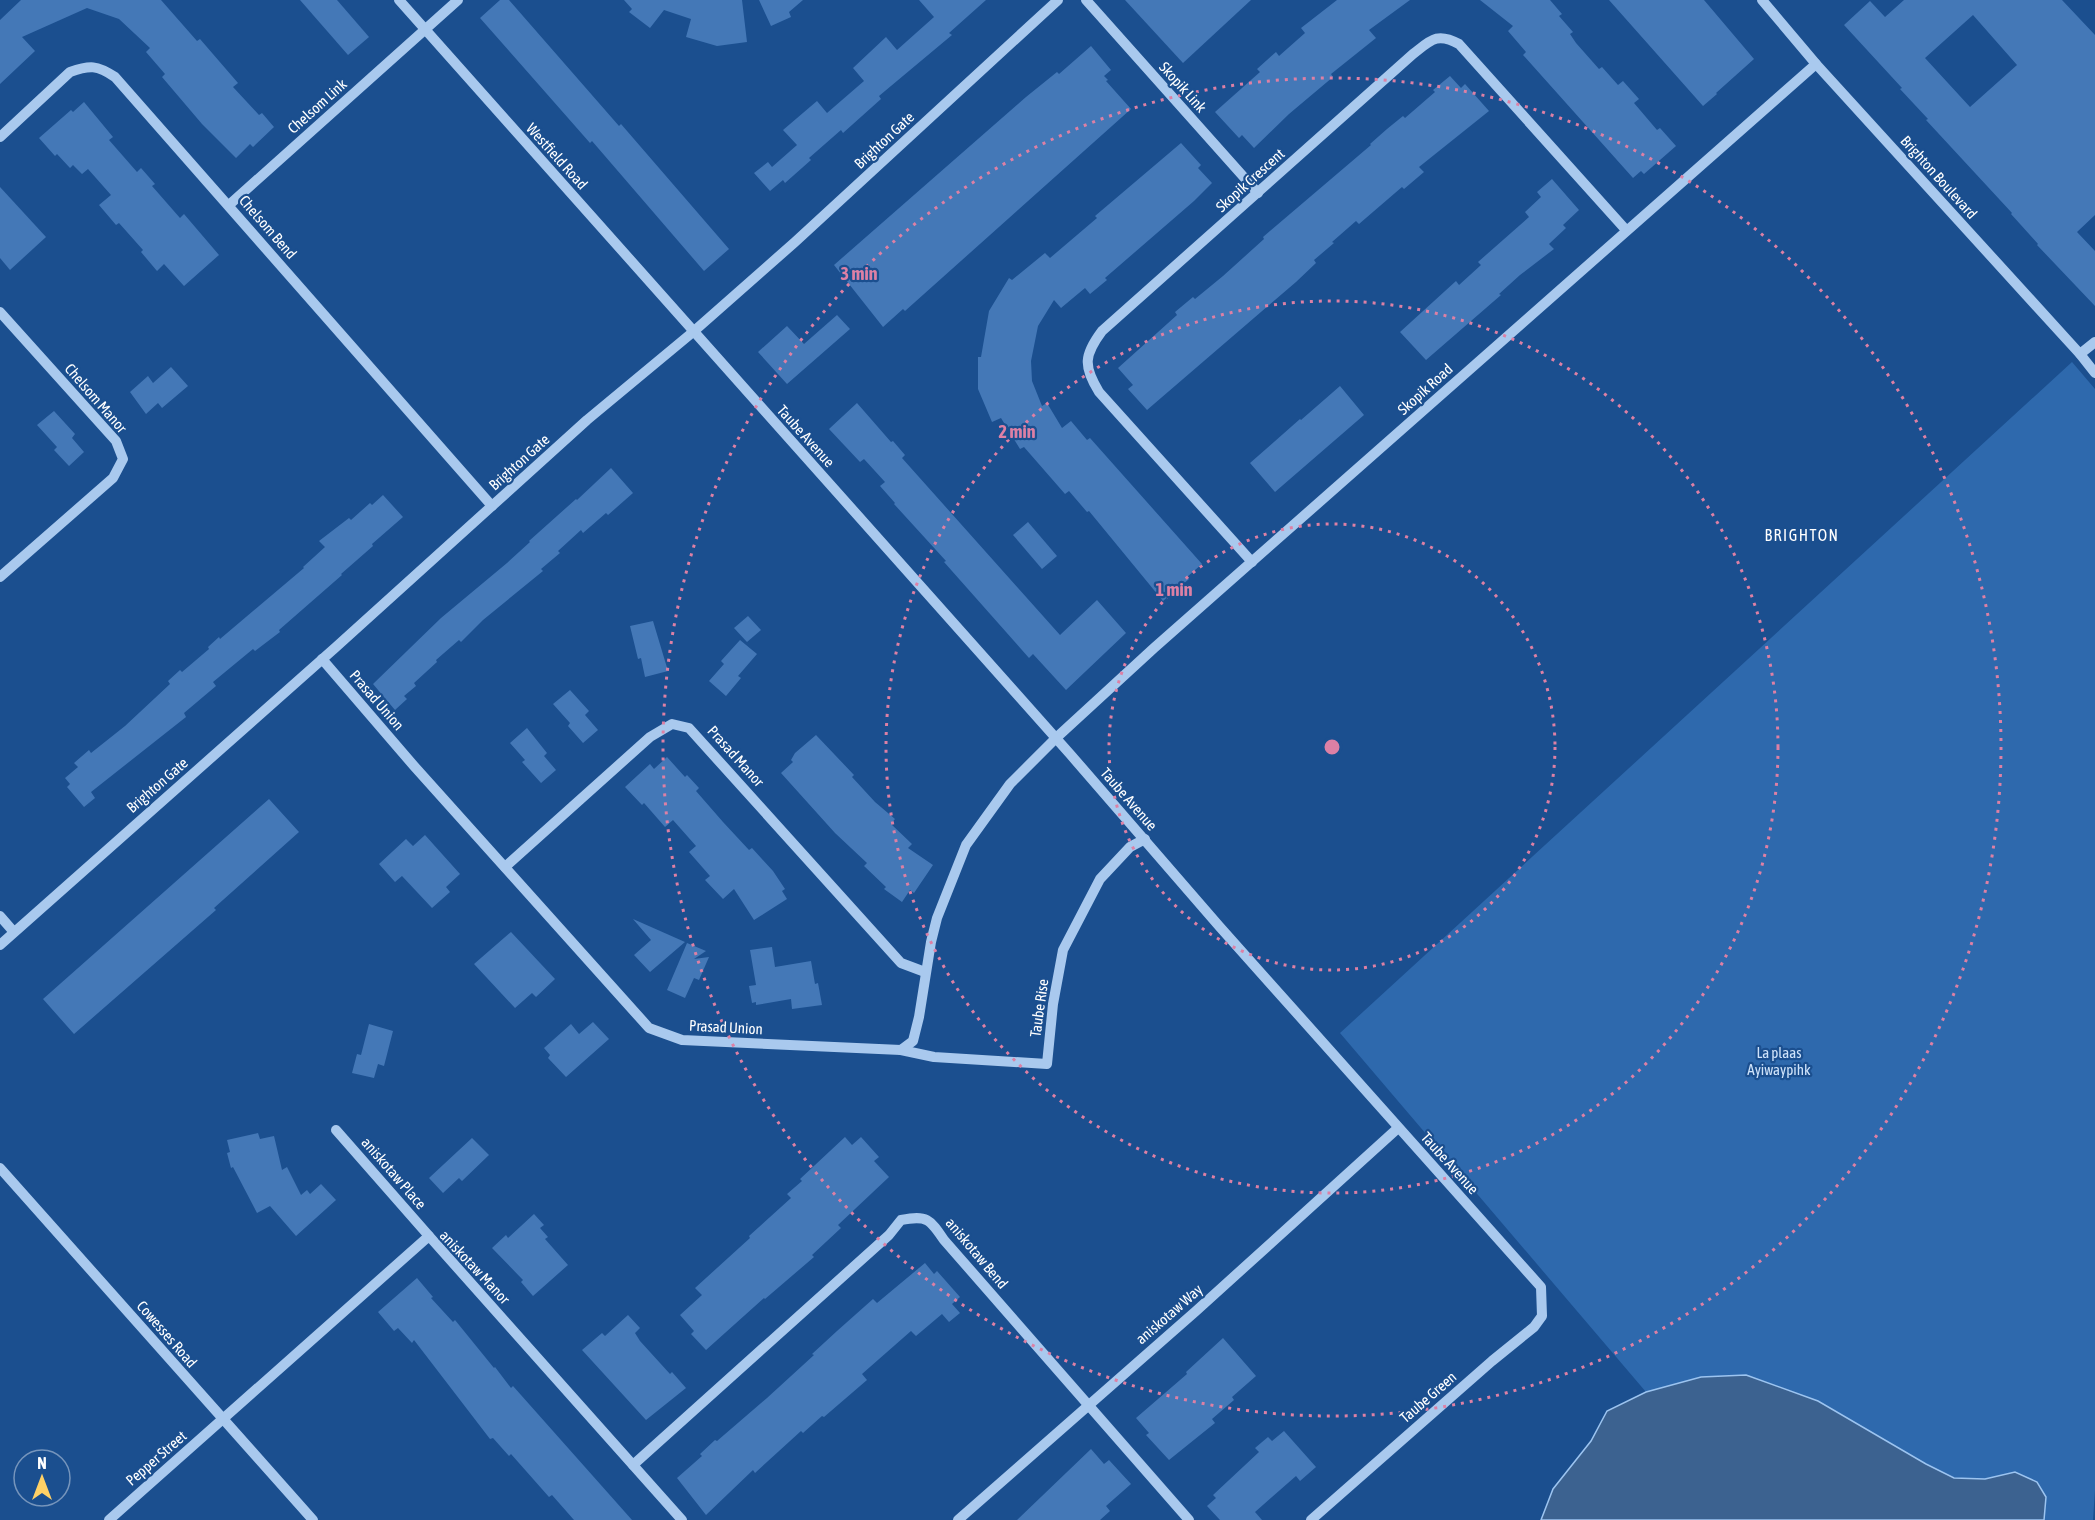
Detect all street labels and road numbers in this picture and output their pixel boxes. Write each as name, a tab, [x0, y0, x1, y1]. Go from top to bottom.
street label: Skopik Link	[1156, 58, 1210, 116]
street label: Chelsom Link	[284, 75, 350, 137]
street label: Brighton Gate	[851, 108, 917, 172]
street label: Westfield Road	[523, 120, 591, 192]
street label: Brighton Boulevard	[1897, 132, 1981, 222]
street label: Skopik Crescent	[1212, 145, 1288, 215]
street label: Chelsom Bend	[236, 192, 300, 262]
street label: Chelsom Manor	[61, 360, 131, 436]
street label: Skopik Road	[1394, 360, 1456, 418]
street label: Taube Avenue	[774, 402, 838, 471]
street label: Brighton Gate	[485, 430, 553, 493]
street label: Prasad Union	[346, 667, 408, 733]
street label: Prasad Manor	[704, 722, 768, 790]
street label: Brighton Gate	[123, 754, 191, 816]
street label: Taube Avenue	[1097, 764, 1161, 834]
street label: Taube Rise	[1026, 978, 1052, 1038]
street label: Prasad Union	[689, 1017, 763, 1037]
street label: Taube Avenue	[1418, 1129, 1482, 1198]
street label: aniskotaw Place	[358, 1134, 430, 1212]
street label: aniskotaw Bend	[943, 1214, 1011, 1292]
street label: aniskotaw Manor	[437, 1227, 514, 1308]
street label: aniskotaw Way	[1132, 1281, 1206, 1347]
street label: Cowesses Road	[133, 1297, 201, 1371]
street label: Taube Green	[1396, 1368, 1460, 1426]
street label: Pepper Street	[122, 1427, 190, 1489]

